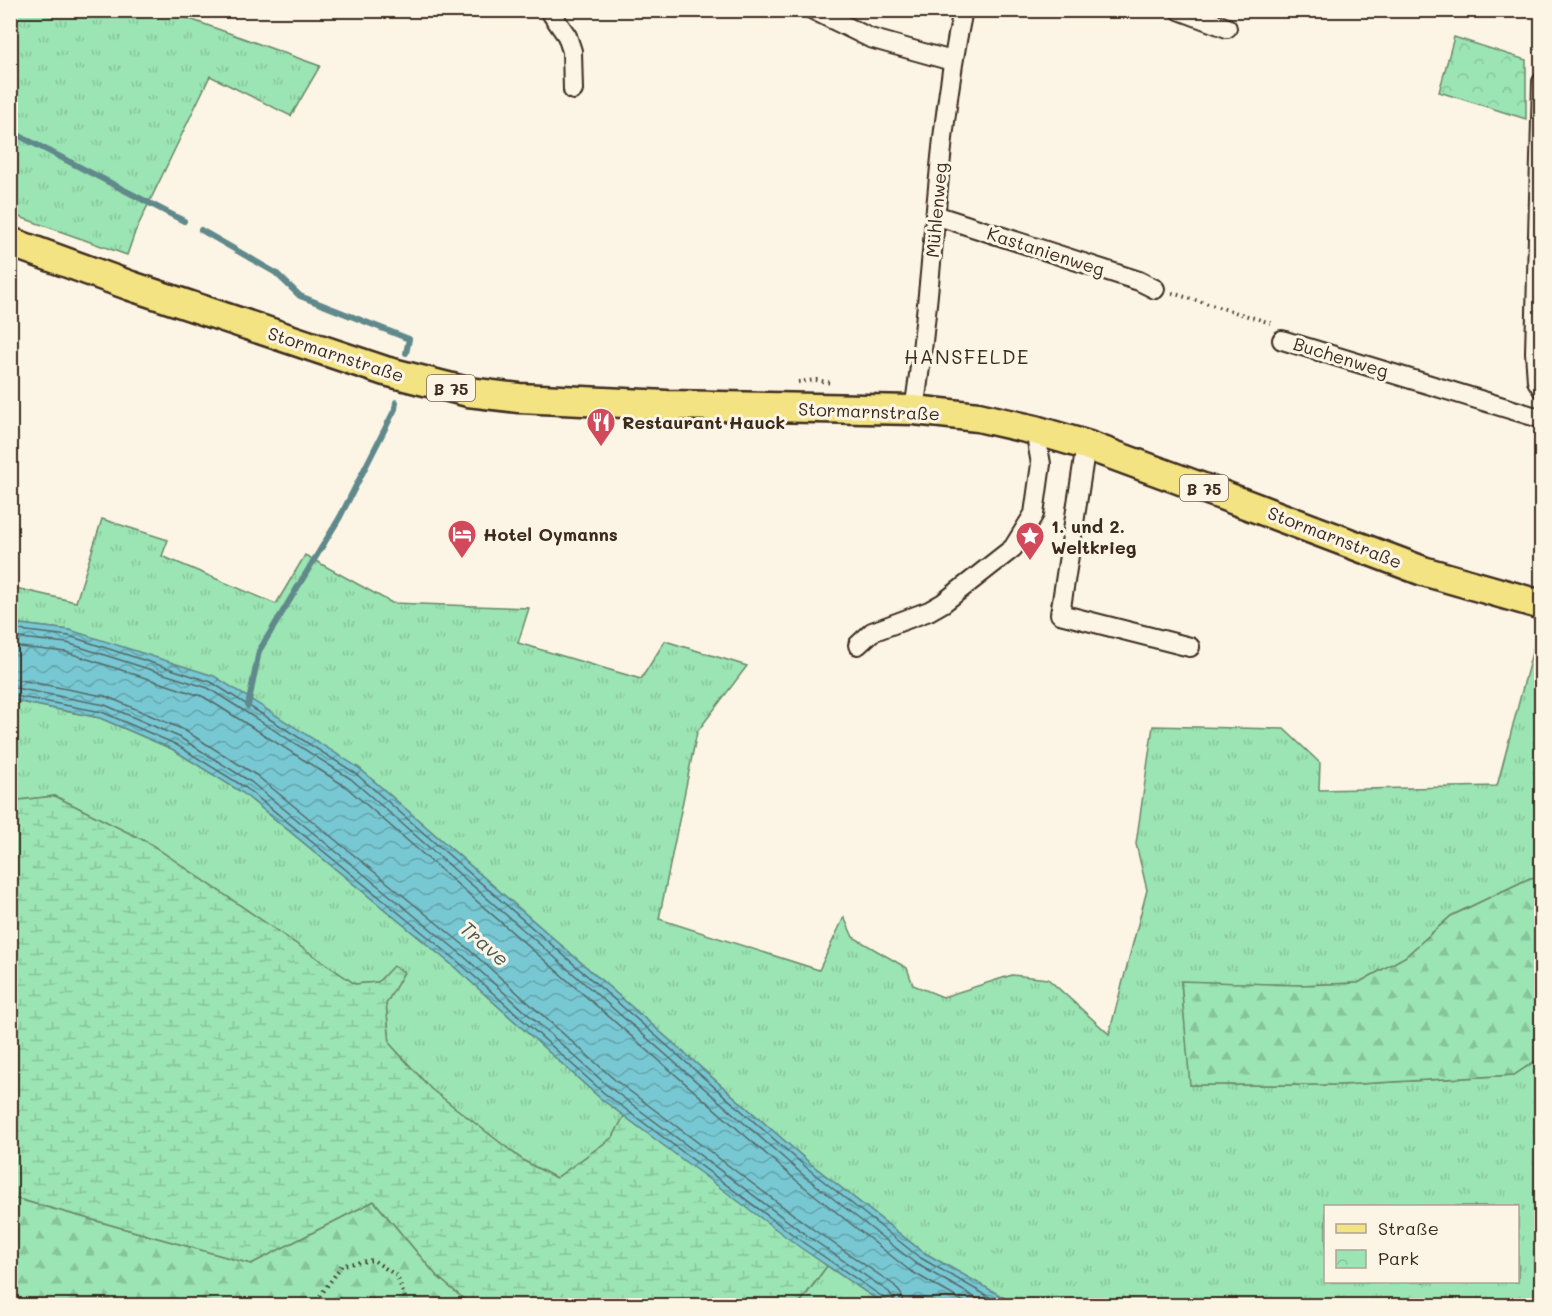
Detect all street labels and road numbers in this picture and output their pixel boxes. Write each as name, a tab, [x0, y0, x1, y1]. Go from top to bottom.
street label: Mühlenweg	[920, 161, 952, 259]
street label: Kastanienweg	[984, 221, 1108, 281]
street label: Stormarnstraße	[265, 321, 407, 387]
street label: Buchenweg	[1290, 331, 1392, 383]
road number: B 75	[427, 375, 475, 401]
street label: Stormarnstraße	[798, 397, 940, 425]
road number: B 75	[1180, 475, 1228, 501]
street label: Stormarnstraße	[1265, 500, 1405, 574]

